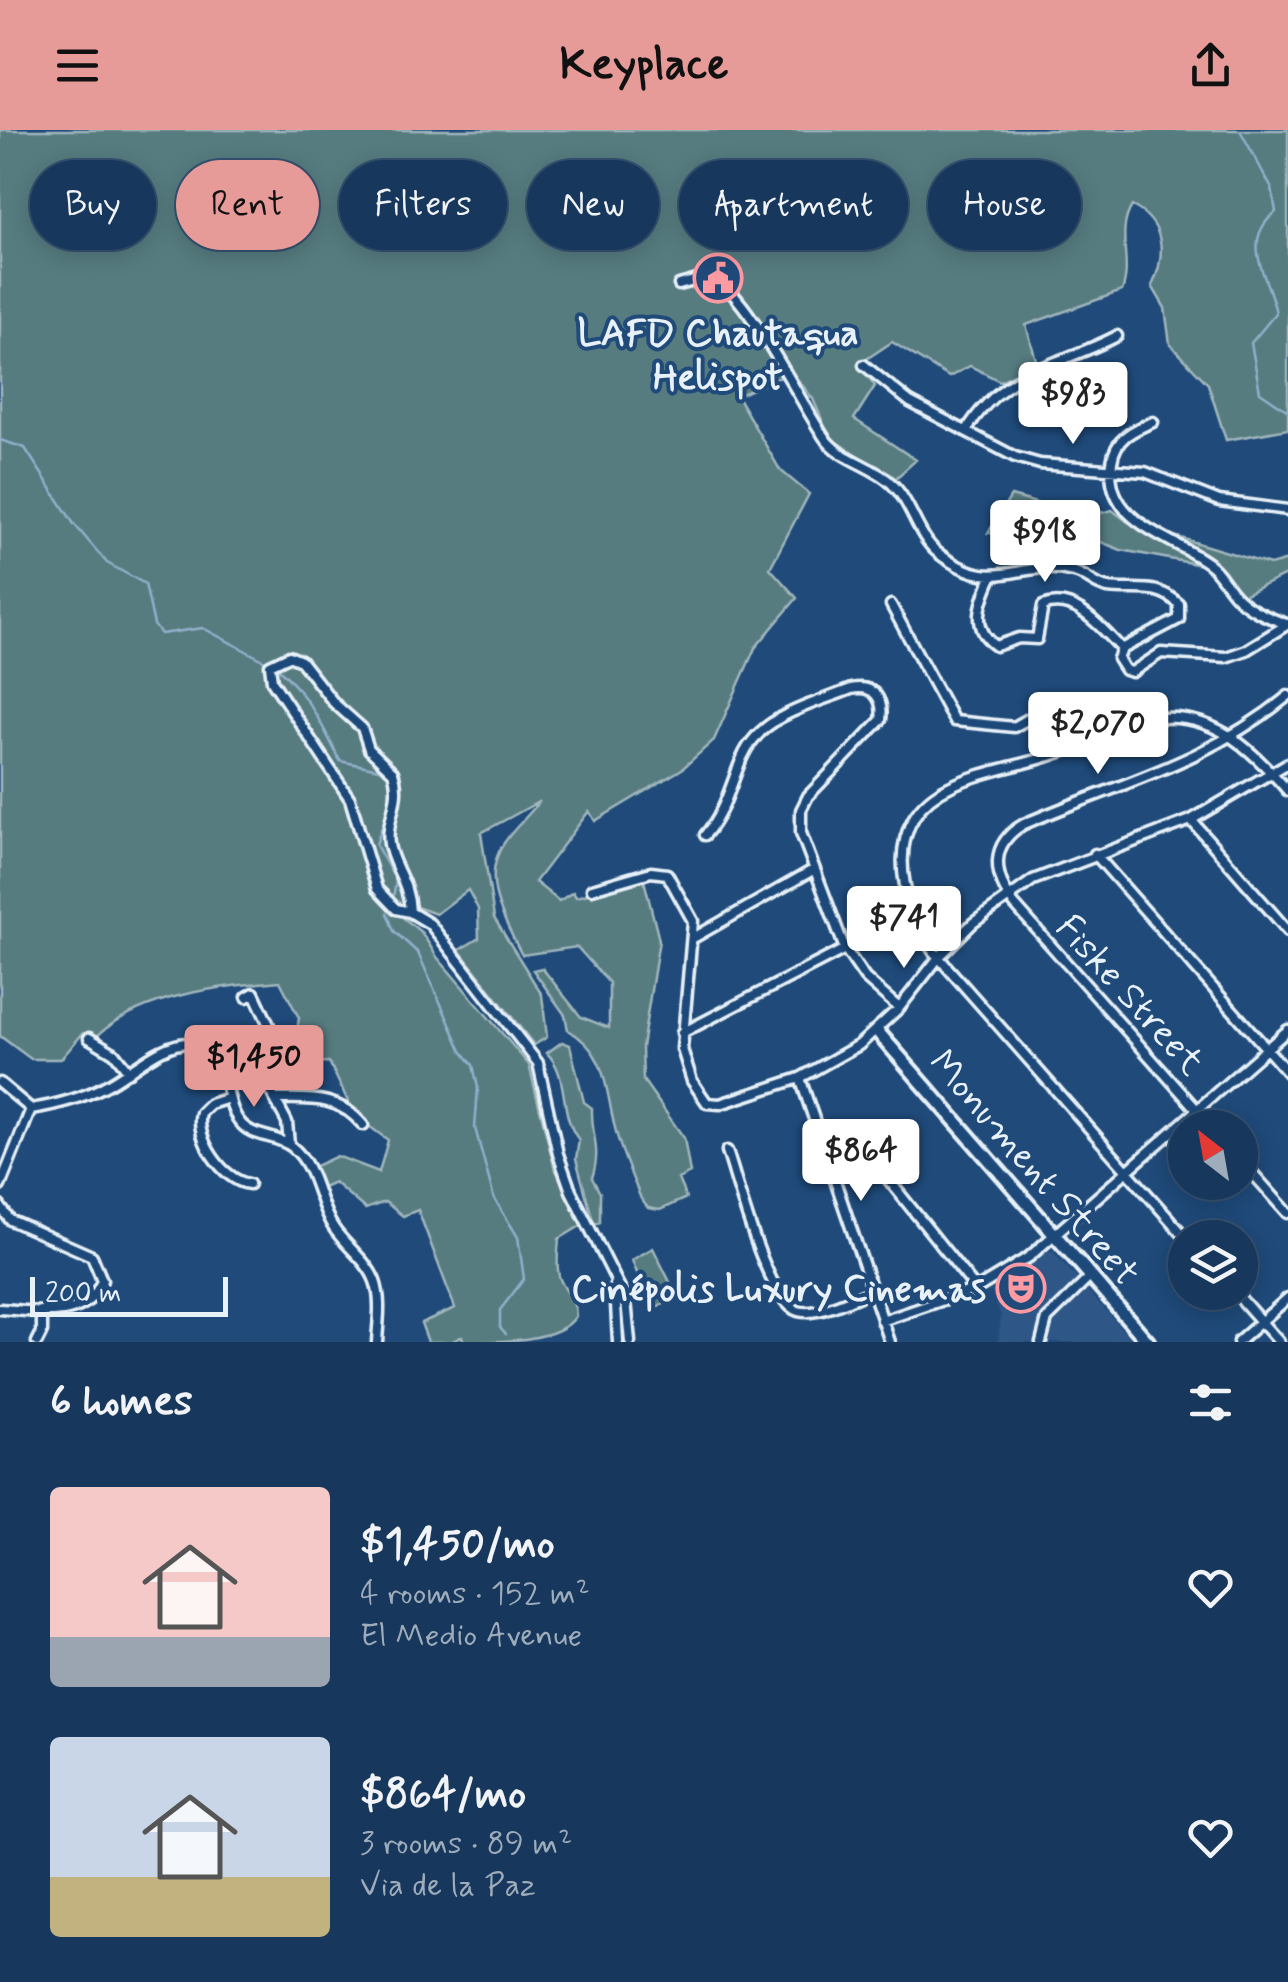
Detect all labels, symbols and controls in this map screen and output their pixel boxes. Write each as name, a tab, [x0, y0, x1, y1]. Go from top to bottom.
text: Keyplace	[560, 36, 728, 95]
icon: menu	[50, 38, 105, 93]
icon: share	[1183, 38, 1238, 93]
chip: Buy	[30, 160, 156, 250]
chip: Rent	[176, 160, 319, 250]
chip: Filters	[339, 160, 507, 250]
chip: New	[527, 160, 659, 250]
chip: Apartment	[679, 160, 908, 250]
chip: House	[928, 160, 1081, 250]
public building icon: LAFD Chautaqua Helispot	[692, 252, 744, 304]
place label: LAFD Chautaqua Helispot	[577, 310, 859, 403]
pin: $983	[1014, 362, 1132, 447]
text: $983	[1040, 373, 1106, 415]
pin: $918	[986, 500, 1104, 585]
text: $918	[1012, 511, 1078, 553]
pin: $2,070	[1017, 692, 1179, 777]
text: $2,070	[1050, 703, 1146, 745]
pin: $741	[845, 886, 963, 971]
text: $741	[869, 897, 939, 939]
street label: Fiske Street	[1044, 905, 1214, 1087]
pin: $1,450	[173, 1025, 335, 1110]
text: $1,450	[206, 1036, 302, 1078]
street label: Monument Street	[917, 1040, 1149, 1297]
north arrow	[1168, 1110, 1258, 1200]
map controls	[1168, 1110, 1258, 1310]
pin: $864	[802, 1119, 920, 1204]
text: $864	[824, 1130, 898, 1172]
button: layers	[1168, 1220, 1258, 1310]
theatre icon: Cinépolis Luxury Cinemas	[995, 1262, 1047, 1314]
place label: Cinépolis Luxury Cinemas	[571, 1266, 986, 1315]
scale bar	[30, 1272, 228, 1316]
text: 200 m	[45, 1276, 121, 1313]
text: 6 homes	[50, 1375, 193, 1430]
icon: filters	[1183, 1375, 1238, 1430]
text: $1,450/mo	[360, 1518, 555, 1573]
icon: home	[130, 1527, 250, 1647]
icon: heart	[1183, 1560, 1238, 1615]
text: 4 rooms · 152 m²	[360, 1573, 590, 1615]
text: El Medio Avenue	[360, 1615, 582, 1657]
text: $864/mo	[360, 1768, 526, 1823]
icon: home	[130, 1777, 250, 1897]
icon: heart	[1183, 1810, 1238, 1865]
text: 3 rooms · 89 m²	[360, 1823, 572, 1865]
text: Via de la Paz	[360, 1865, 536, 1907]

